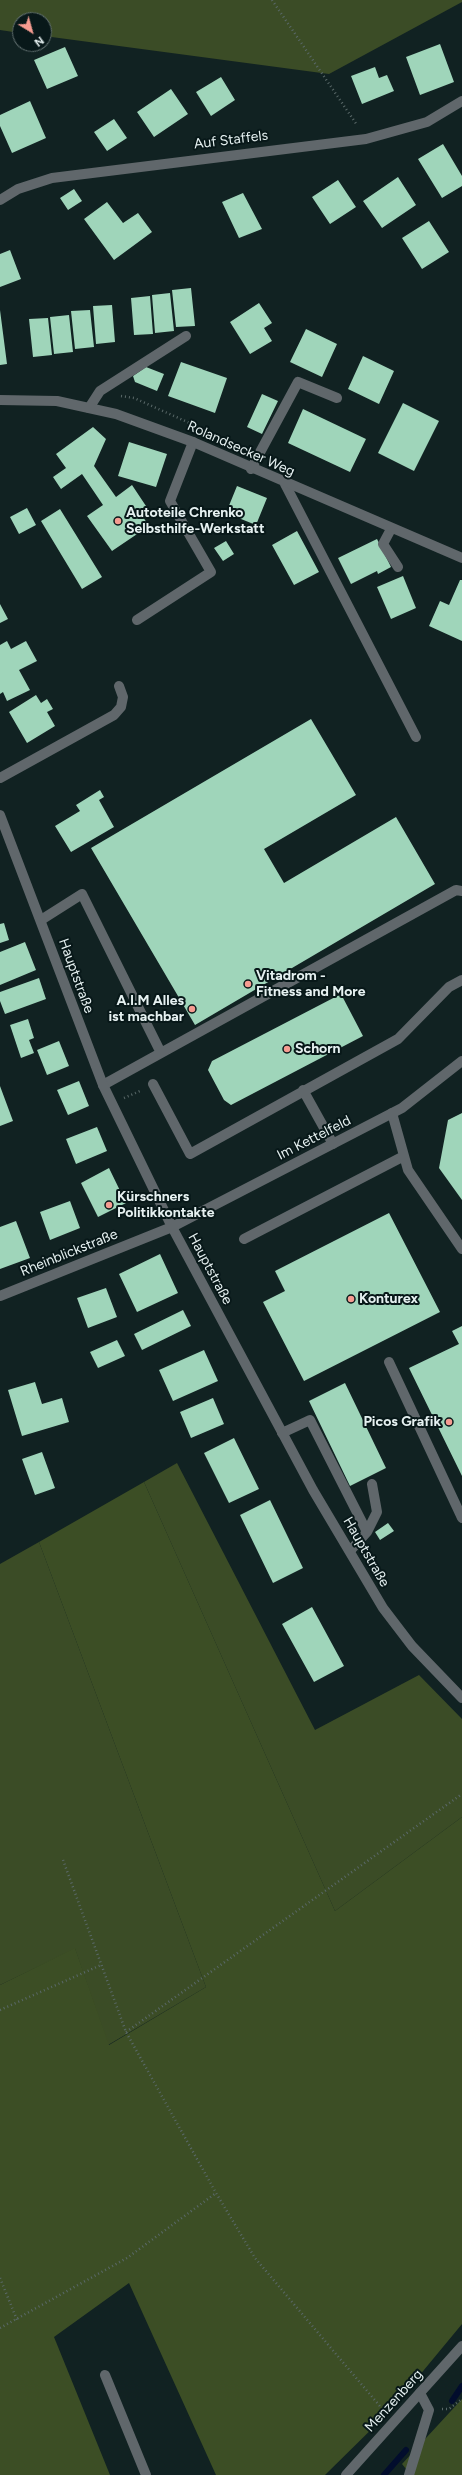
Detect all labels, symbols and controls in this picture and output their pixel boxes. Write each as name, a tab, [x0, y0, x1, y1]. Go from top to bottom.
north arrow	[12, 12, 52, 52]
text: N	[32, 33, 46, 49]
street label: Auf Staffels	[193, 127, 269, 153]
street label: Rolandsecker Weg	[185, 418, 297, 480]
place label: Autoteile Chrenko Selbsthilfe-Werkstatt	[126, 505, 265, 538]
marker: Autoteile Chrenko Selbsthilfe-Werkstatt	[113, 516, 123, 526]
street label: Hauptstraße	[55, 936, 97, 1016]
place label: Vitadrom - Fitness and More	[256, 968, 365, 1000]
marker: Vitadrom - Fitness and More	[243, 979, 253, 989]
place label: A.I.M Alles ist machbar	[108, 993, 184, 1026]
marker: A.I.M Alles ist machbar	[187, 1004, 197, 1014]
place label: Schorn	[295, 1041, 341, 1057]
marker: Schorn	[282, 1044, 292, 1054]
street label: Im Kettelfeld	[274, 1112, 354, 1164]
place label: Kürschners Politikkontakte	[117, 1189, 214, 1222]
marker: Kürschners Politikkontakte	[104, 1200, 114, 1210]
street label: Rheinblickstraße	[18, 1226, 120, 1280]
street label: Hauptstraße	[184, 1231, 236, 1307]
place label: Konturex	[359, 1291, 418, 1307]
marker: Konturex	[346, 1294, 356, 1304]
place label: Picos Grafik	[363, 1414, 441, 1430]
marker: Picos Grafik	[444, 1417, 454, 1427]
street label: Hauptstraße	[339, 1514, 393, 1590]
street label: Menzenberg	[362, 2366, 426, 2436]

